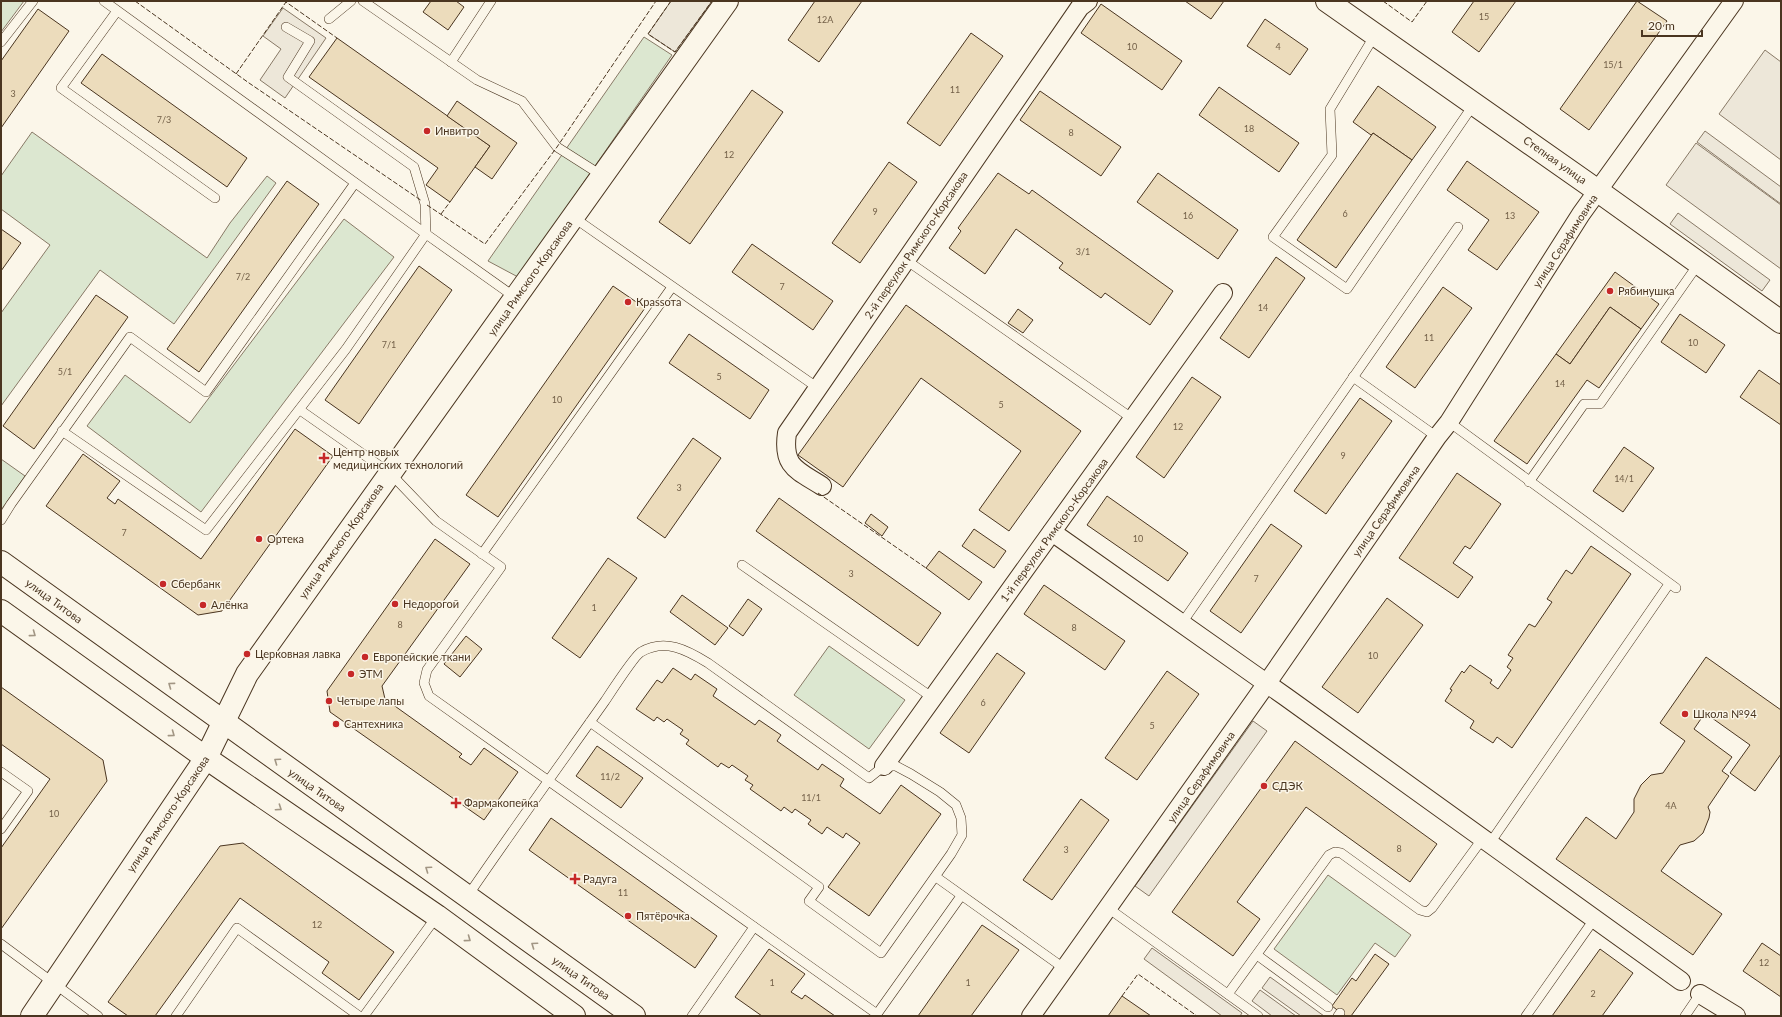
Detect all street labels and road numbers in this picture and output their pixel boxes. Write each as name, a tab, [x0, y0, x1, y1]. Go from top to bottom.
street label: Степная улица	[1521, 133, 1589, 186]
street label: 2-й переулок Римского-Корсакова	[861, 169, 970, 321]
street label: улица Серафимовича	[1530, 192, 1600, 290]
street label: улица Римского-Корсакова	[485, 218, 574, 338]
street label: 1-й переулок Римского-Корсакова	[997, 455, 1110, 604]
street label: улица Серафимовича	[1349, 463, 1422, 559]
street label: улица Римского-Корсакова	[296, 481, 385, 601]
street label: улица Титова	[23, 576, 85, 626]
street label: улица Серафимовича	[1164, 729, 1237, 825]
street label: улица Римского-Корсакова	[124, 753, 211, 874]
street label: улица Титова	[286, 765, 348, 814]
street label: улица Титова	[550, 953, 612, 1002]

